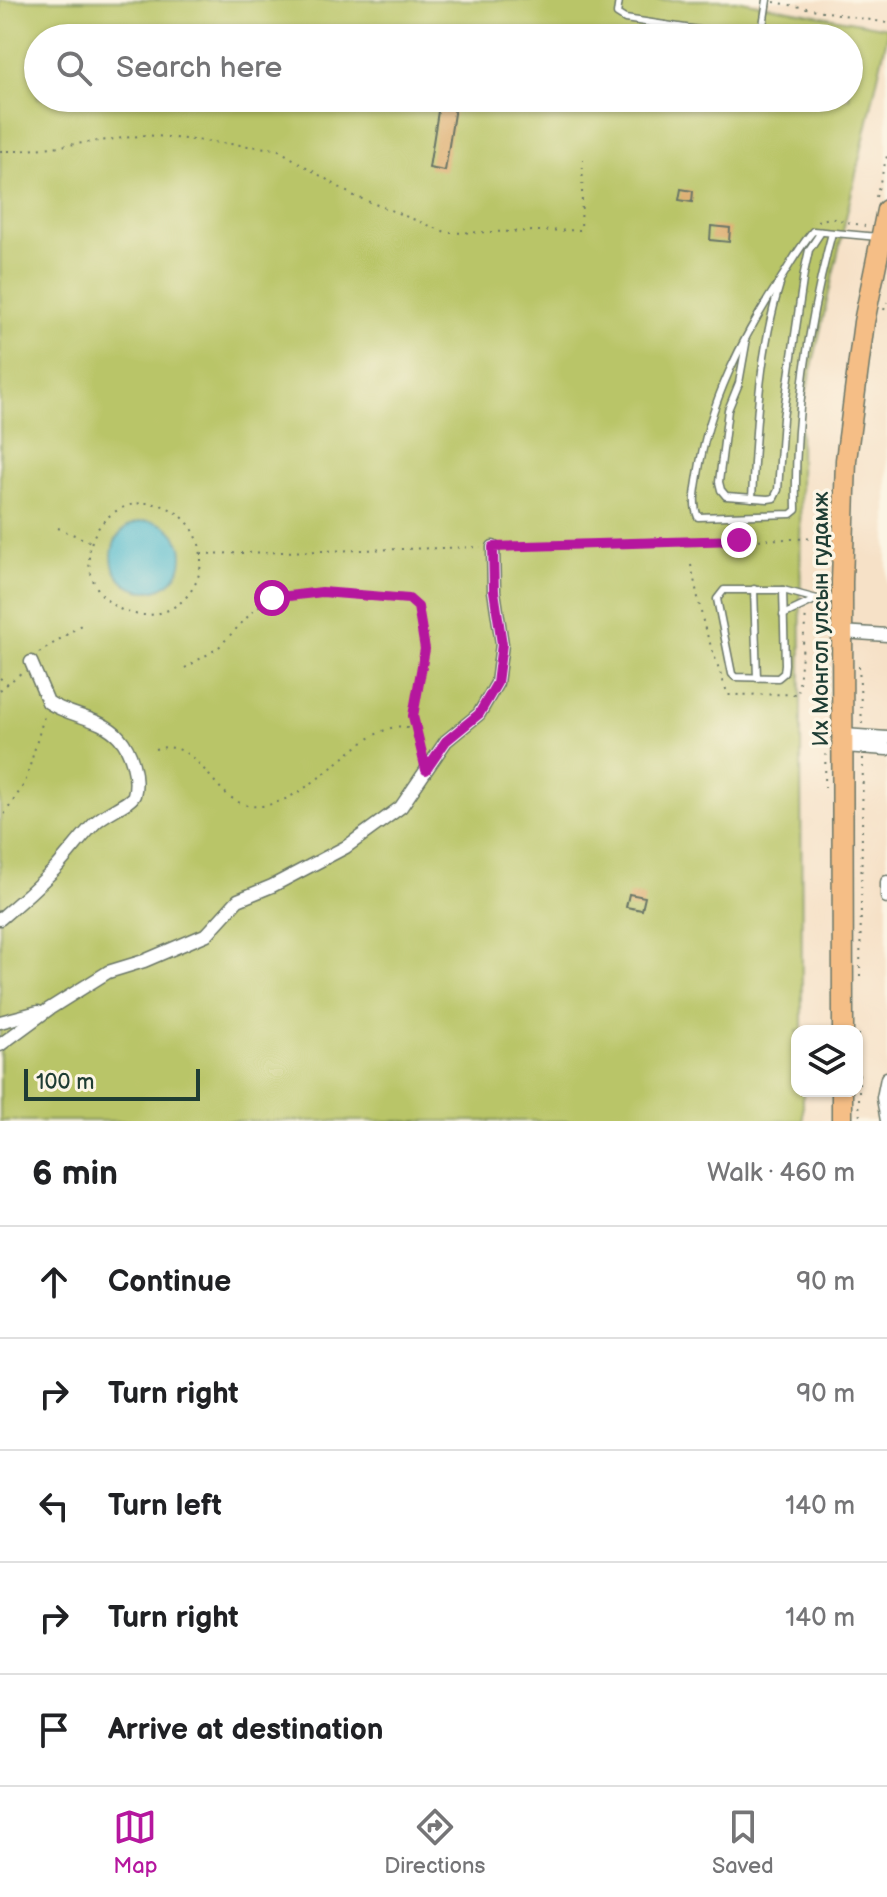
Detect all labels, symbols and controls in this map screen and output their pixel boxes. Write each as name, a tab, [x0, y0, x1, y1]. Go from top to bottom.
search box	[24, 24, 863, 112]
icon: search	[52, 46, 96, 90]
text: Search here	[116, 50, 282, 86]
street label: Их Монгол улсын гудамж	[808, 491, 835, 746]
route end	[721, 522, 757, 558]
route start	[254, 580, 290, 616]
map controls	[791, 1025, 863, 1097]
button: layers	[791, 1025, 863, 1097]
scale bar	[24, 1065, 200, 1101]
text: 100 m	[36, 1069, 95, 1096]
text: 6 min	[32, 1153, 118, 1194]
text: Walk · 460 m	[707, 1158, 855, 1189]
icon: ahead	[32, 1260, 76, 1304]
text: Continue	[108, 1264, 231, 1300]
text: 90 m	[796, 1267, 855, 1298]
icon: right	[32, 1372, 76, 1416]
text: Turn right	[108, 1376, 239, 1412]
text: 90 m	[796, 1379, 855, 1410]
icon: left	[32, 1484, 76, 1528]
text: Turn left	[108, 1488, 222, 1524]
text: 140 m	[785, 1491, 855, 1522]
icon: right	[32, 1596, 76, 1640]
text: Turn right	[108, 1600, 239, 1636]
text: 140 m	[785, 1603, 855, 1634]
icon: arrive	[32, 1708, 76, 1752]
text: Arrive at destination	[108, 1712, 384, 1748]
tab: Map	[113, 1805, 158, 1880]
tab: Directions	[384, 1805, 485, 1880]
tab: Saved	[712, 1805, 774, 1880]

